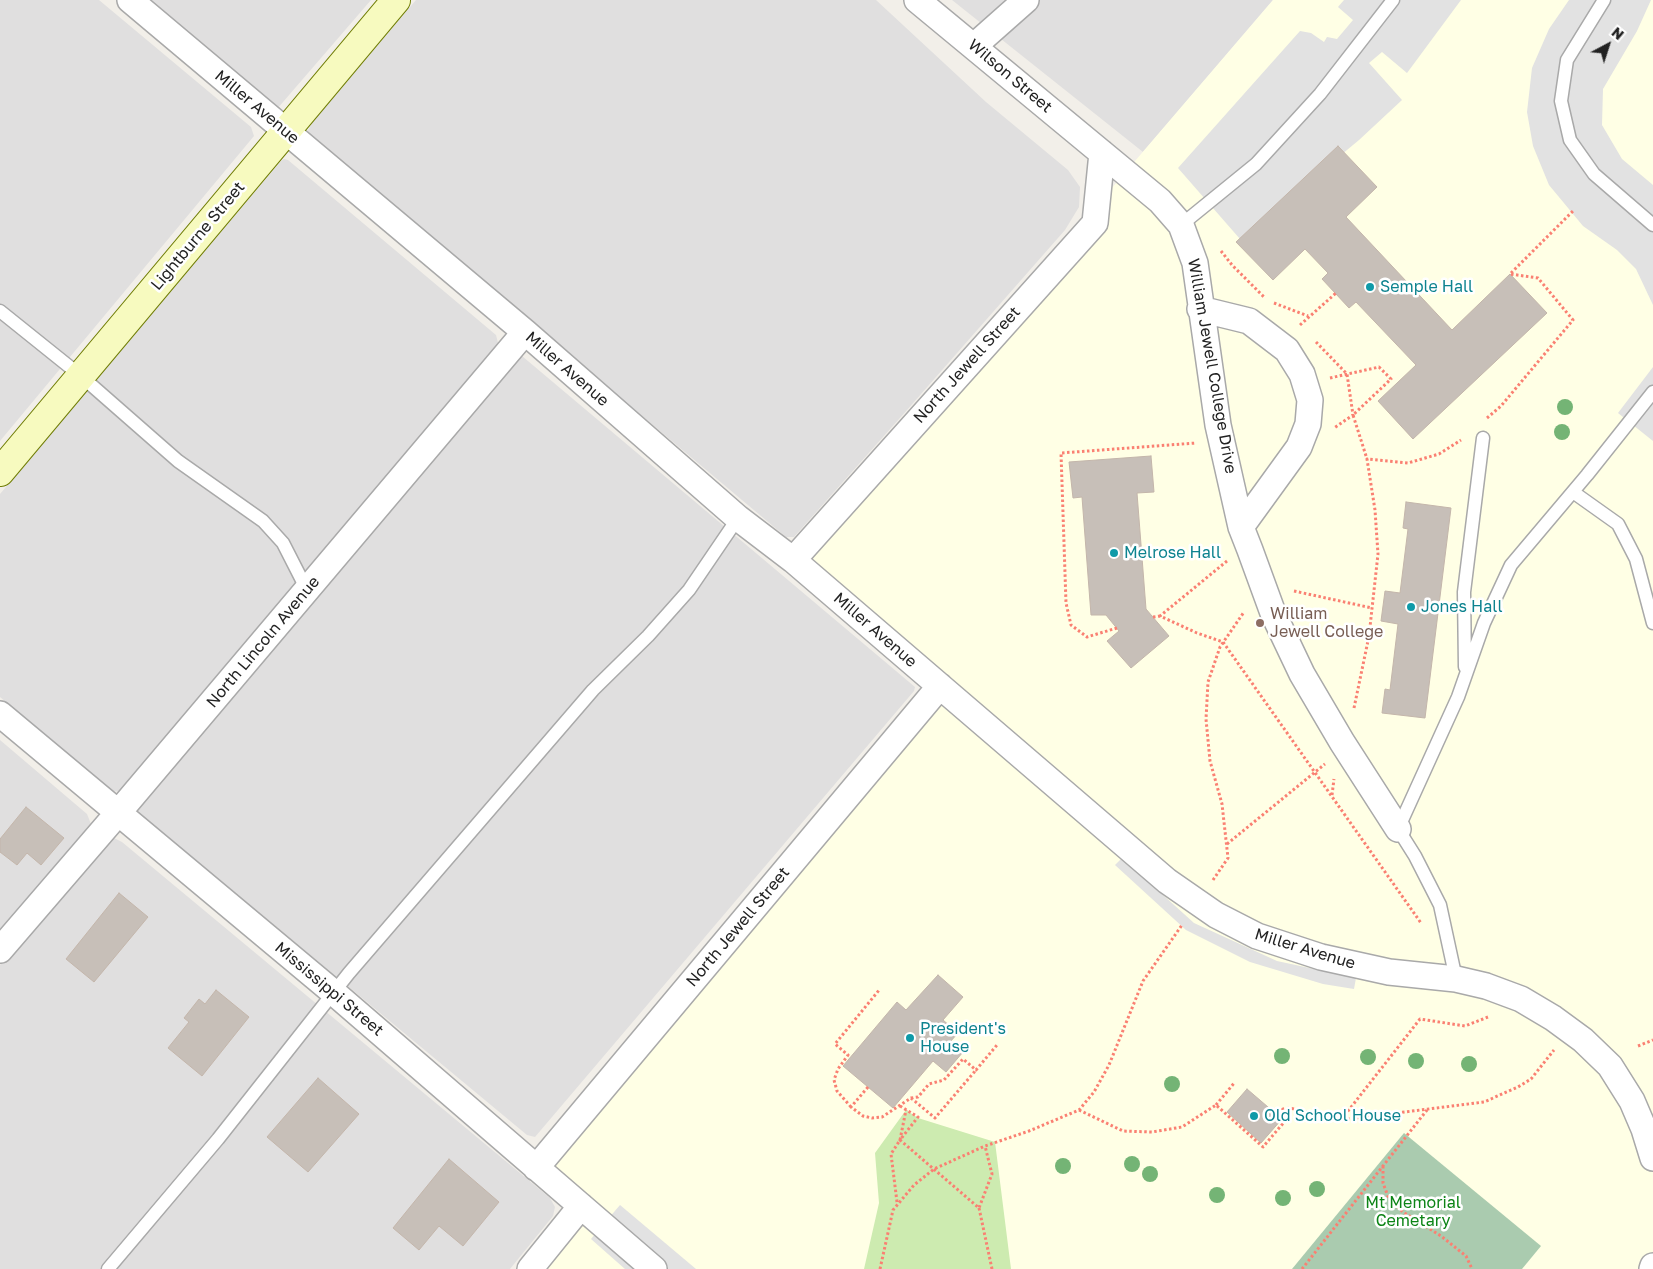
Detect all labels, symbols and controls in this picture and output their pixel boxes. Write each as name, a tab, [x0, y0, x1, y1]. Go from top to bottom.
north arrow	[1583, 20, 1633, 70]
text: N	[1608, 23, 1627, 43]
street label: Wilson Street	[964, 35, 1056, 117]
street label: Miller Avenue	[211, 66, 303, 148]
street label: Lightburne Street	[147, 178, 249, 294]
street label: William Jewell College Drive	[1184, 257, 1240, 475]
place label: Semple Hall	[1380, 277, 1473, 297]
marker: Semple Hall	[1364, 281, 1376, 293]
street label: North Jewell Street	[910, 303, 1024, 427]
street label: Miller Avenue	[521, 328, 613, 410]
place label: Melrose Hall	[1124, 543, 1221, 563]
marker: Melrose Hall	[1108, 547, 1120, 559]
street label: North Lincoln Avenue	[202, 572, 324, 712]
street label: Miller Avenue	[829, 589, 921, 671]
place label: Jones Hall	[1421, 597, 1503, 617]
marker: Jones Hall	[1405, 601, 1417, 613]
place label: William Jewell College	[1270, 604, 1383, 642]
marker: William Jewell College	[1254, 617, 1266, 629]
street label: North Jewell Street	[682, 863, 794, 991]
street label: Miller Avenue	[1252, 925, 1358, 973]
street label: Mississippi Street	[271, 938, 387, 1040]
place label: President's House	[920, 1019, 1006, 1057]
marker: President's House	[904, 1032, 916, 1044]
place label: Old School House	[1264, 1106, 1401, 1126]
marker: Old School House	[1248, 1110, 1260, 1122]
park label: Mt Memorial Cemetary	[1365, 1193, 1461, 1231]

